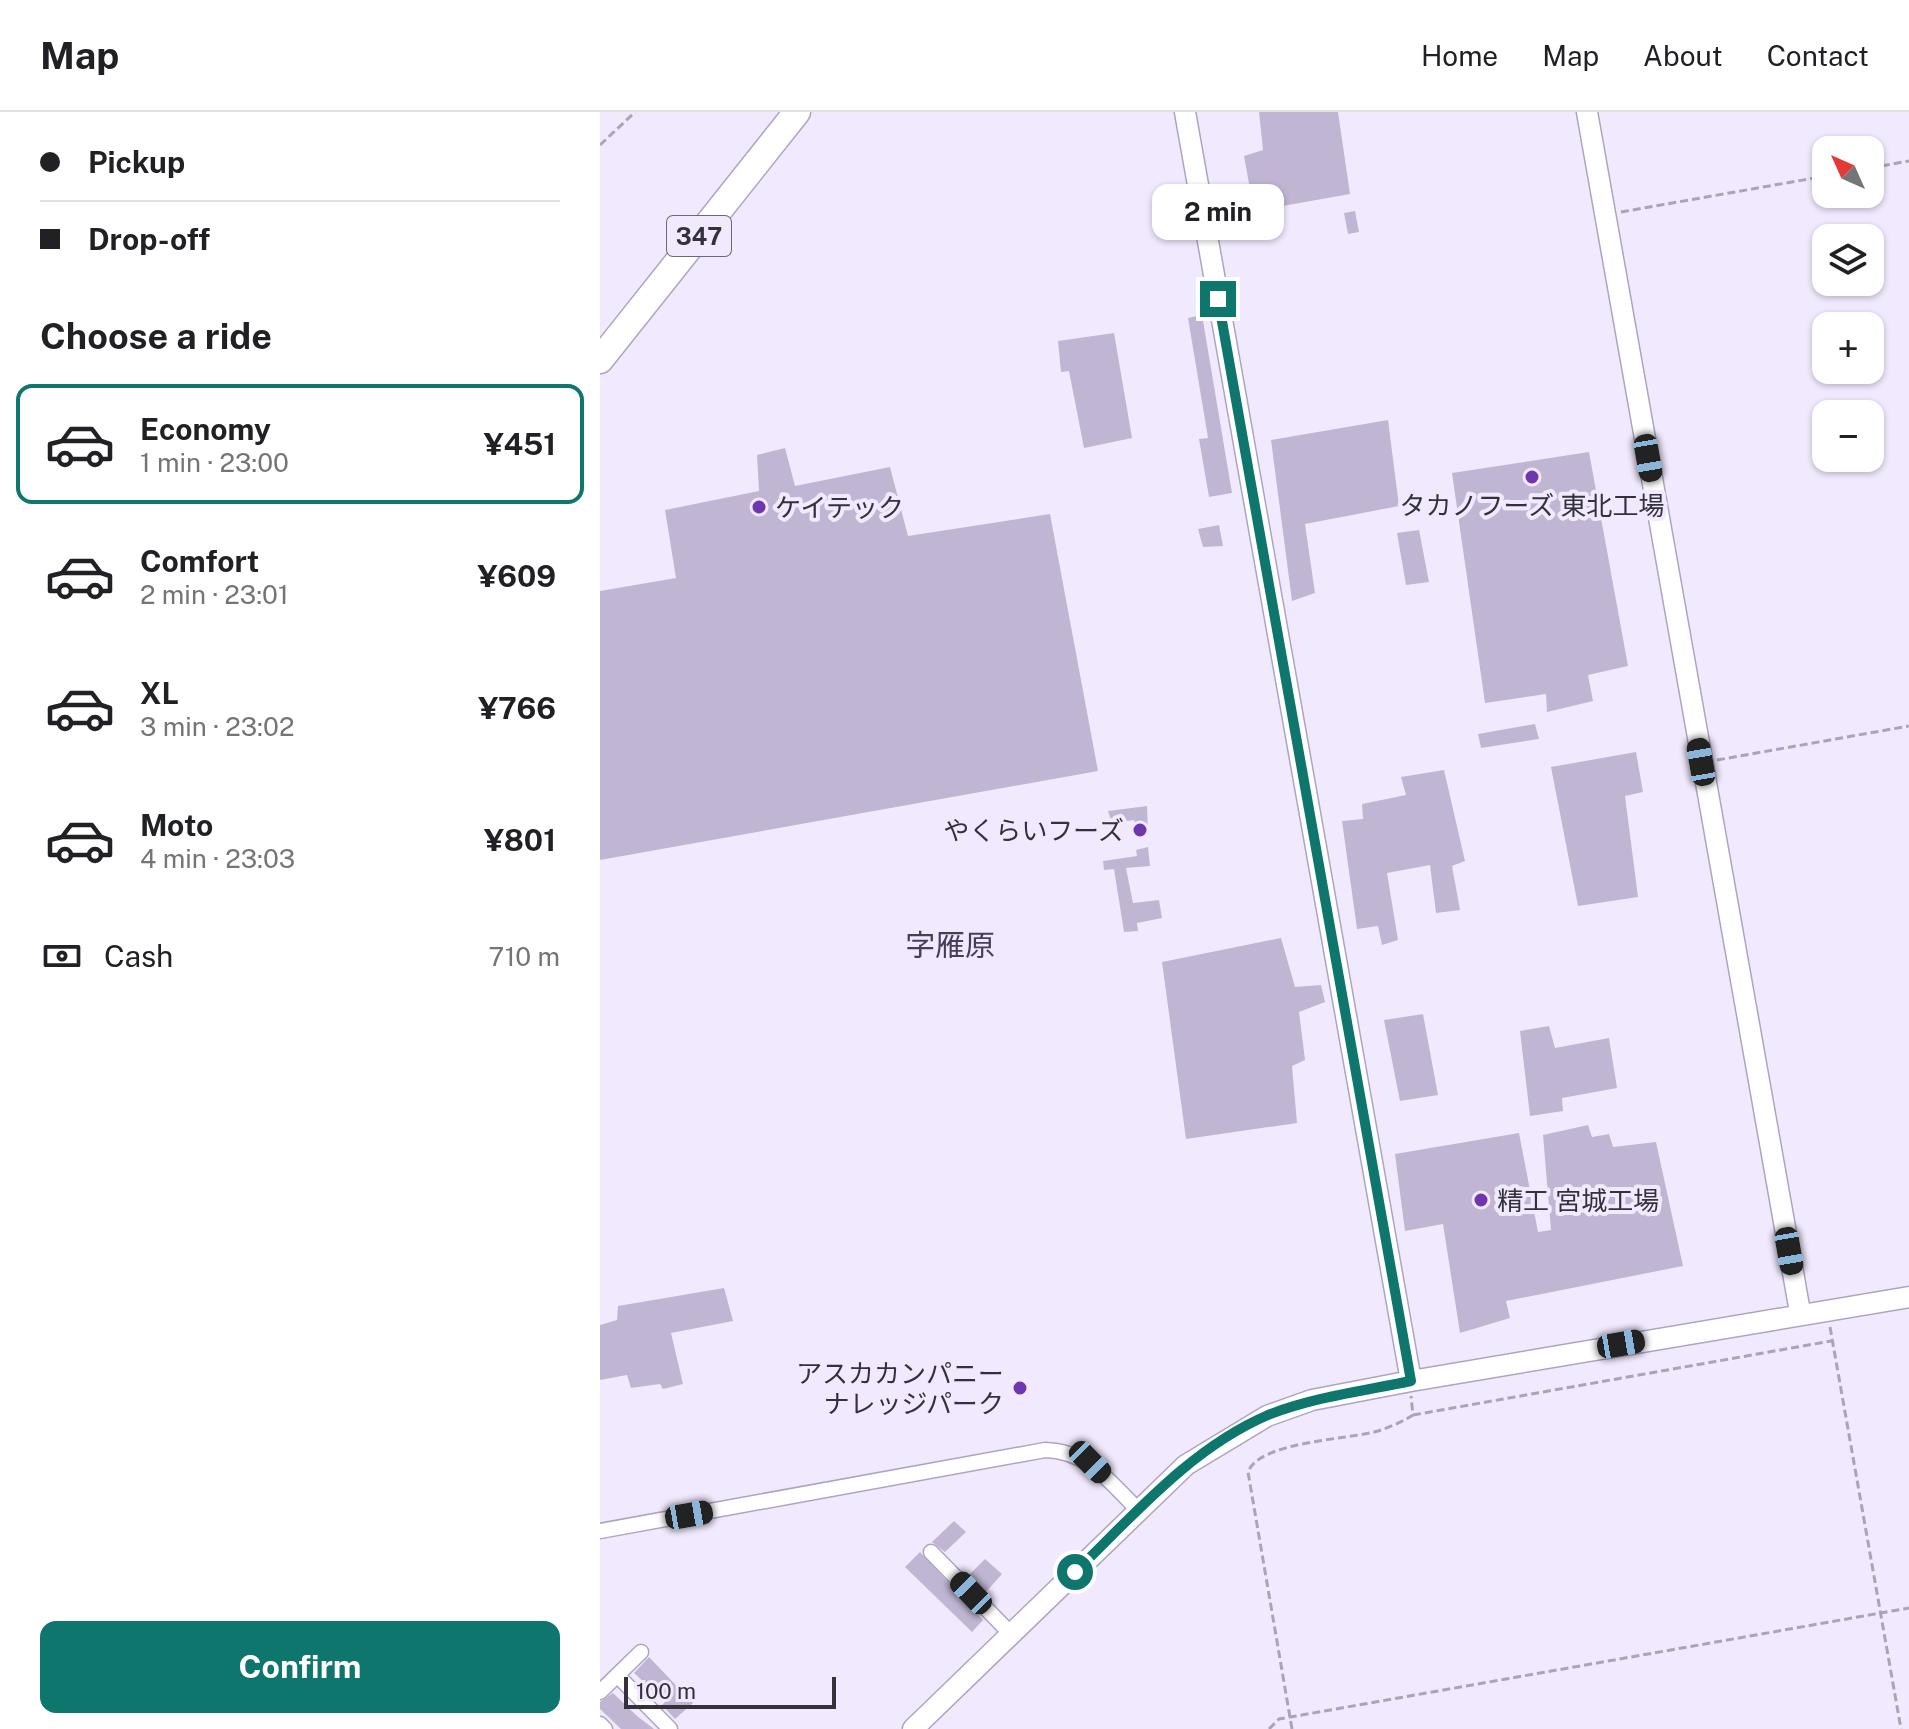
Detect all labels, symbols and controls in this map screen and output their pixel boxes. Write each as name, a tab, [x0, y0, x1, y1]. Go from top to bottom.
text: Map	[40, 33, 119, 78]
text: Home	[1421, 39, 1498, 72]
text: Map	[1542, 39, 1599, 72]
text: About	[1643, 39, 1723, 72]
text: Contact	[1767, 39, 1869, 72]
north arrow	[1812, 136, 1884, 208]
map controls	[1812, 136, 1884, 472]
text: Pickup	[88, 144, 185, 180]
callout: 2 min	[1152, 183, 1284, 239]
text: 2 min	[1184, 196, 1252, 227]
road number: 347	[667, 216, 731, 256]
text: Drop-off	[88, 221, 210, 257]
button: layers	[1812, 224, 1884, 296]
route end	[1200, 281, 1236, 317]
button: +	[1812, 312, 1884, 384]
text: Choose a ride	[40, 315, 272, 357]
button: −	[1812, 400, 1884, 472]
icon: car	[44, 408, 116, 480]
text: Economy	[140, 411, 271, 447]
text: ¥451	[484, 426, 556, 462]
car	[1632, 432, 1664, 484]
text: 1 min · 23:00	[140, 447, 289, 478]
marker: タカノフーズ 東北工場	[1523, 468, 1541, 486]
place label: タカノフーズ 東北工場	[1399, 490, 1665, 521]
place label: ケイテック	[775, 492, 904, 523]
marker: ケイテック	[750, 498, 768, 516]
icon: car	[44, 540, 116, 612]
text: Comfort	[140, 543, 259, 579]
text: ¥609	[477, 558, 556, 594]
text: 2 min · 23:01	[140, 579, 289, 610]
icon: car	[44, 672, 116, 744]
text: XL	[140, 675, 179, 711]
text: ¥766	[478, 690, 556, 726]
text: 3 min · 23:02	[140, 711, 294, 742]
car	[1685, 736, 1717, 788]
icon: car	[44, 804, 116, 876]
text: Moto	[140, 807, 213, 843]
place label: やくらいフーズ	[943, 815, 1124, 846]
marker: やくらいフーズ	[1131, 821, 1149, 839]
text: ¥801	[484, 822, 556, 858]
text: 4 min · 23:03	[140, 843, 295, 874]
district label: 字雁原	[905, 927, 995, 963]
icon: cash	[40, 934, 84, 978]
text: Cash	[104, 938, 173, 974]
text: 710 m	[489, 941, 560, 972]
place label: 精工 宮城工場	[1497, 1185, 1659, 1216]
marker: 精工 宮城工場	[1472, 1191, 1490, 1209]
car	[1773, 1225, 1805, 1277]
car	[1595, 1328, 1647, 1360]
place label: アスカカンパニー ナレッジパーク	[796, 1358, 1004, 1419]
marker: アスカカンパニー ナレッジパーク	[1011, 1379, 1029, 1397]
car	[1065, 1437, 1115, 1487]
car	[663, 1499, 715, 1531]
route start	[1057, 1554, 1093, 1590]
car	[946, 1567, 996, 1619]
button: Confirm	[40, 1621, 560, 1713]
scale bar	[624, 1673, 836, 1709]
text: 100 m	[636, 1678, 696, 1704]

